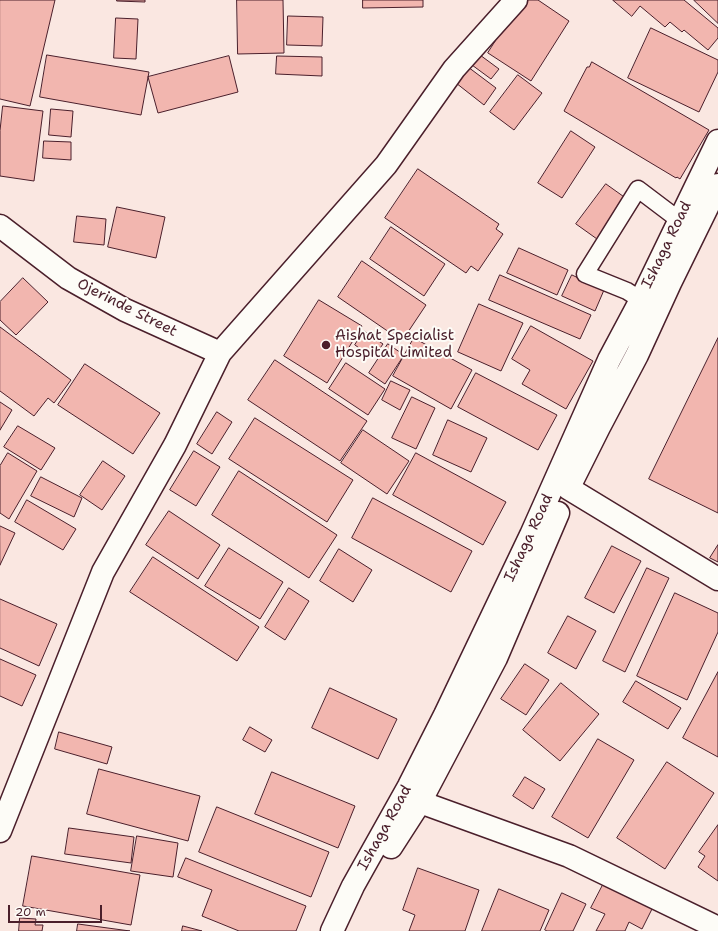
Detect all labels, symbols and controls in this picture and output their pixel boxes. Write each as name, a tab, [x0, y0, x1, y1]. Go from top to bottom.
street label: Ishaga Road	[638, 198, 696, 292]
street label: Ojerinde Street	[74, 275, 180, 341]
place label: Aishat Specialist Hospital Limited	[335, 327, 454, 362]
marker: Aishat Specialist Hospital Limited	[320, 339, 332, 351]
street label: Ishaga Road	[501, 491, 557, 585]
street label: Ishaga Road	[354, 782, 416, 874]
scale bar	[10, 897, 104, 923]
text: 20 m	[15, 904, 46, 920]

